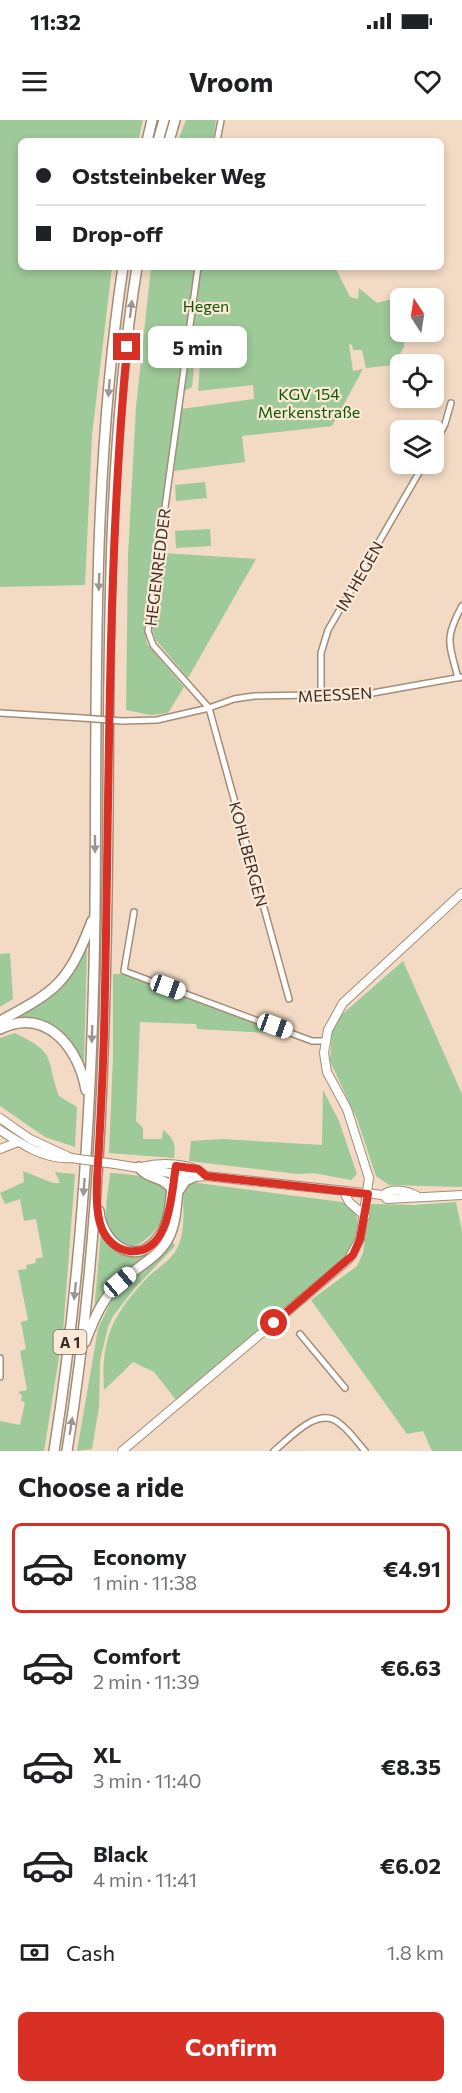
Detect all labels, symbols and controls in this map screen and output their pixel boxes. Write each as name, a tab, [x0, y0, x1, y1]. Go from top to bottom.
text: 11:32	[30, 8, 81, 35]
icon: menu	[18, 65, 51, 98]
text: Vroom	[189, 65, 273, 98]
icon: heart	[411, 65, 444, 98]
text: Oststeinbeker Weg	[72, 162, 266, 189]
text: Drop-off	[72, 220, 163, 247]
north arrow	[390, 288, 444, 342]
map controls	[390, 288, 444, 474]
park label: Hegen	[183, 296, 229, 315]
one-way arrow	[127, 300, 136, 319]
callout: 5 min	[148, 326, 247, 368]
route end	[113, 333, 140, 360]
text: 5 min	[172, 335, 223, 359]
button: locate	[390, 354, 444, 408]
one-way arrow	[104, 378, 114, 397]
park label: KGV 154 Merkenstraße	[258, 384, 360, 421]
button: layers	[390, 420, 444, 474]
street label: HEGENREDDER	[140, 507, 174, 627]
street label: IM HEGEN	[331, 538, 387, 614]
one-way arrow	[94, 573, 103, 592]
street label: MEESSEN	[297, 683, 373, 705]
street label: KOHLBERGEN	[226, 799, 272, 909]
one-way arrow	[90, 835, 100, 854]
car	[148, 972, 188, 1002]
car	[255, 1011, 295, 1041]
one-way arrow	[87, 1025, 96, 1044]
one-way arrow	[79, 1177, 89, 1196]
car	[100, 1264, 140, 1300]
one-way arrow	[70, 1282, 80, 1301]
route start	[260, 1309, 287, 1336]
road number: A 1	[54, 1330, 86, 1354]
one-way arrow	[67, 1416, 76, 1435]
text: Choose a ride	[18, 1470, 184, 1503]
icon: car	[21, 1541, 75, 1595]
text: Economy	[93, 1543, 187, 1570]
text: €4.91	[383, 1555, 441, 1582]
text: 1 min · 11:38	[93, 1570, 197, 1594]
icon: car	[21, 1640, 75, 1694]
text: Comfort	[93, 1642, 181, 1669]
text: €6.63	[380, 1654, 441, 1681]
text: 2 min · 11:39	[93, 1669, 200, 1693]
icon: car	[21, 1739, 75, 1793]
text: XL	[93, 1741, 121, 1768]
text: €8.35	[381, 1753, 441, 1780]
text: 3 min · 11:40	[93, 1768, 202, 1792]
icon: car	[21, 1838, 75, 1892]
text: Black	[93, 1840, 148, 1867]
text: €6.02	[380, 1852, 441, 1879]
text: 4 min · 11:41	[93, 1867, 197, 1891]
icon: cash	[18, 1936, 51, 1969]
text: Cash	[66, 1939, 115, 1966]
text: 1.8 km	[387, 1940, 444, 1964]
button: Confirm	[18, 2012, 444, 2081]

